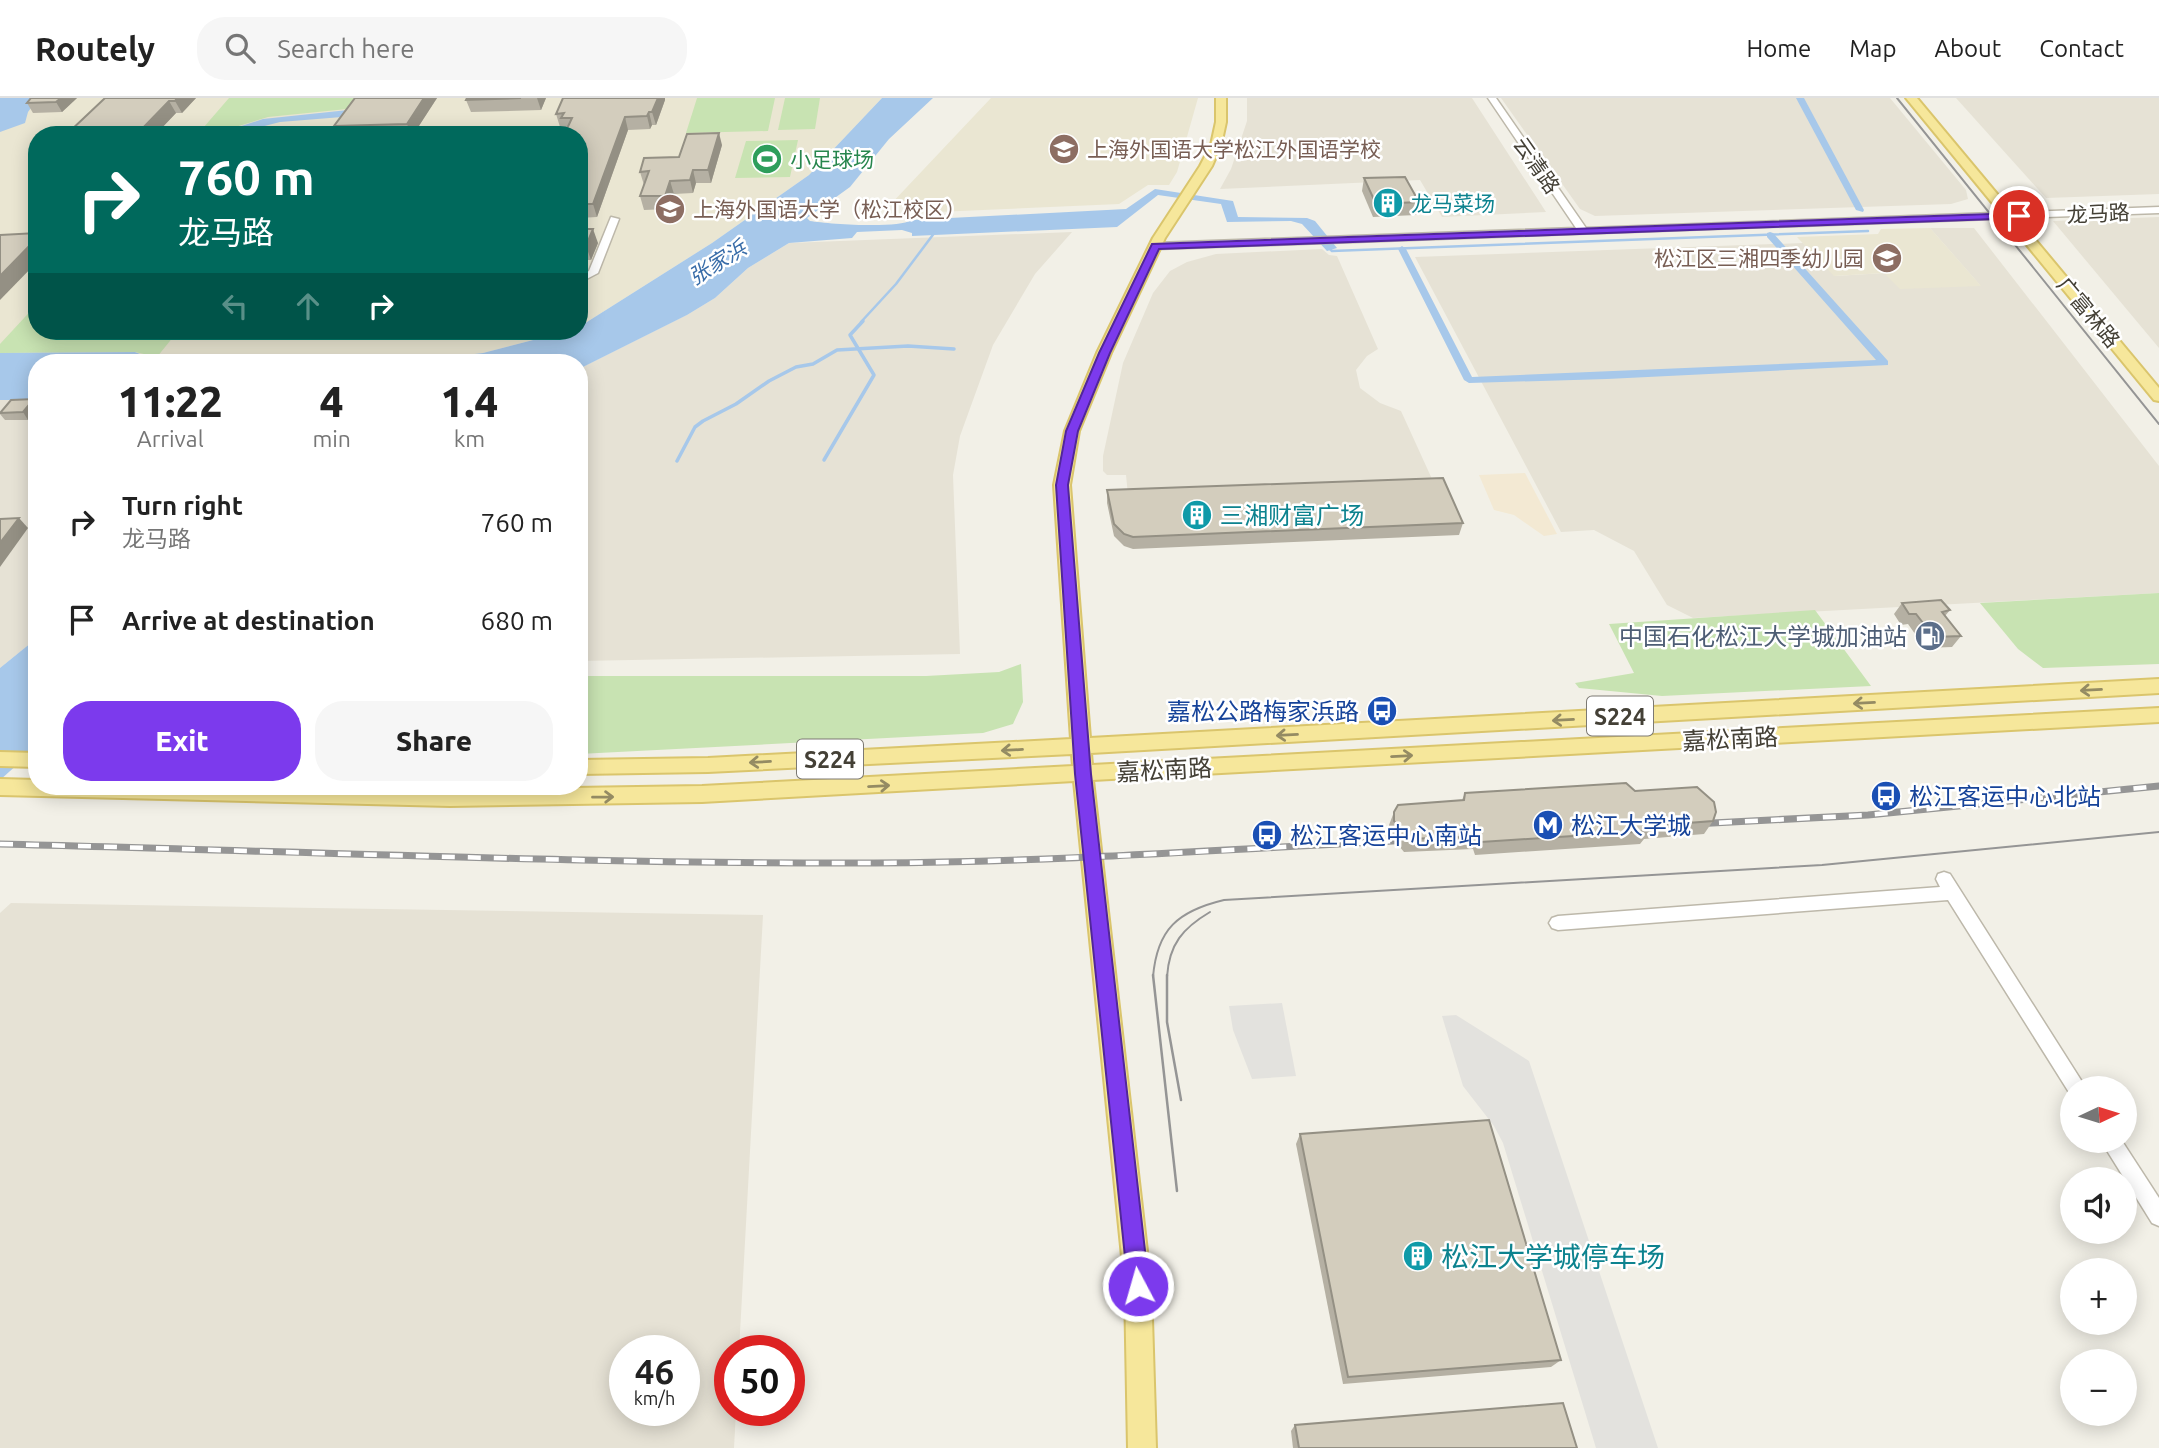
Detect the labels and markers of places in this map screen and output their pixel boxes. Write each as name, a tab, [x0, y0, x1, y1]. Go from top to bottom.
school or university icon: 上海外国语大学松江外国语学校	[1047, 132, 1081, 166]
place label: 上海外国语大学松江外国语学校	[1087, 137, 1381, 161]
sports icon: 小足球场	[750, 142, 784, 176]
place label: 小足球场	[790, 147, 874, 171]
building icon: 龙马菜场	[1371, 186, 1405, 220]
pin	[1989, 186, 2049, 246]
place label: 龙马菜场	[1411, 191, 1495, 215]
school or university icon: 上海外国语大学（松江校区）	[653, 192, 687, 226]
place label: 上海外国语大学（松江校区）	[693, 197, 966, 221]
school or university icon: 松江区三湘四季幼儿园	[1870, 241, 1904, 275]
place label: 松江区三湘四季幼儿园	[1654, 246, 1864, 270]
building icon: 三湘财富广场	[1180, 498, 1214, 532]
place label: 三湘财富广场	[1220, 502, 1364, 529]
fuel station icon: 中国石化松江大学城加油站	[1913, 619, 1947, 653]
place label: 中国石化松江大学城加油站	[1619, 623, 1907, 650]
bus stop icon: 嘉松公路梅家浜路	[1365, 694, 1399, 728]
place label: 嘉松公路梅家浜路	[1167, 698, 1359, 725]
bus stop icon: 松江客运中心北站	[1869, 779, 1903, 813]
place label: 松江客运中心北站	[1909, 783, 2101, 810]
metro station icon: 松江大学城	[1531, 808, 1565, 842]
place label: 松江大学城	[1571, 812, 1691, 839]
bus stop icon: 松江客运中心南站	[1250, 818, 1284, 852]
place label: 松江客运中心南站	[1290, 822, 1482, 849]
building icon: 松江大学城停车场	[1401, 1239, 1435, 1273]
place label: 松江大学城停车场	[1441, 1241, 1665, 1272]

